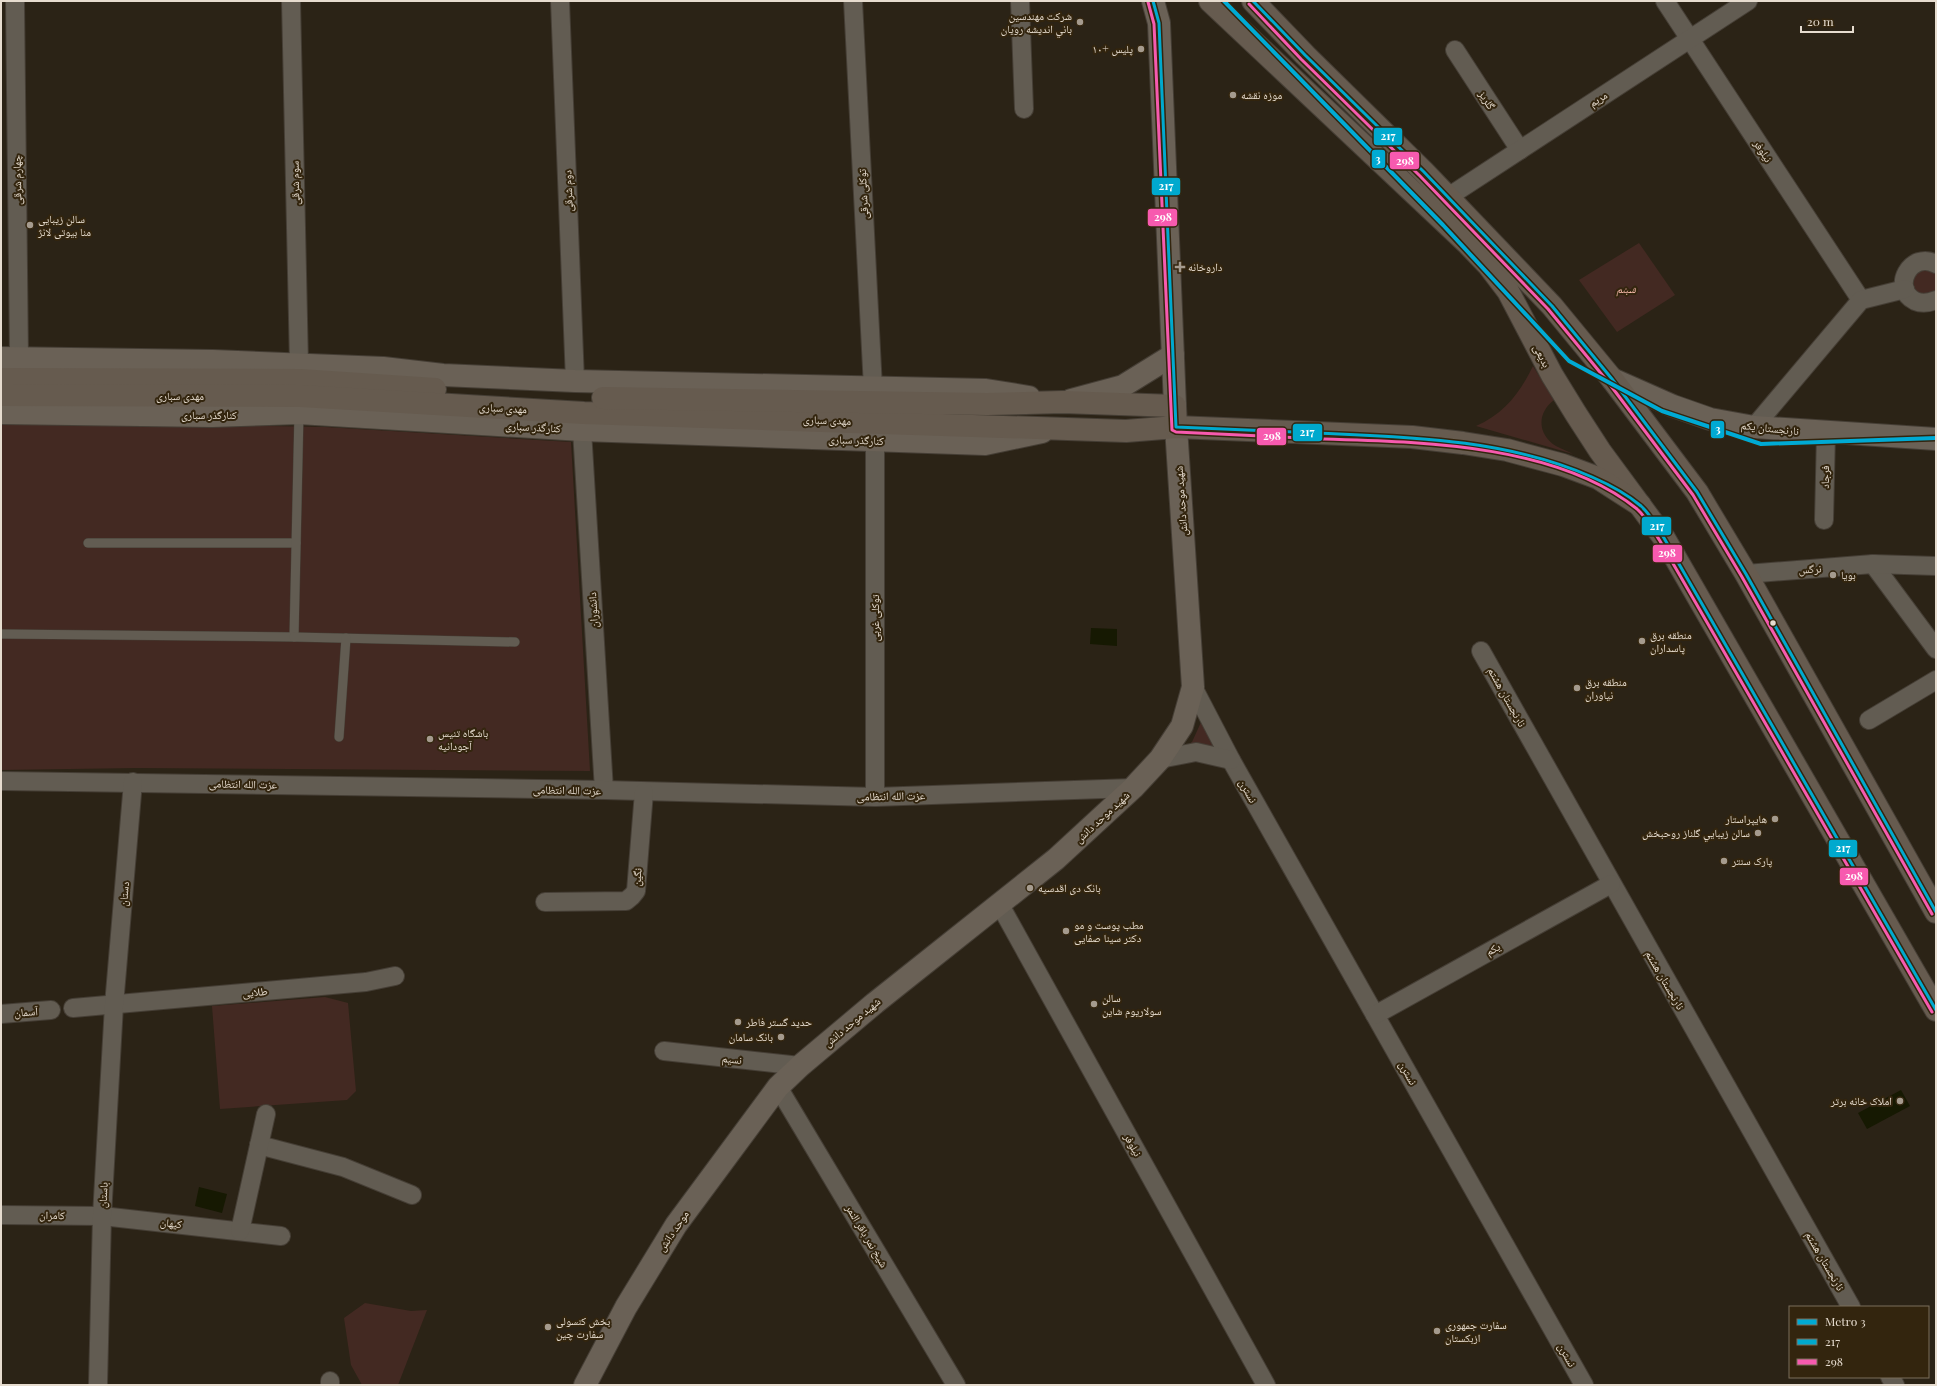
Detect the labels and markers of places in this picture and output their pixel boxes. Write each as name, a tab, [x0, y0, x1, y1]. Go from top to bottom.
place label: شركت مهندسين باني انديشه رويان	[1001, 8, 1072, 38]
marker: شركت مهندسين باني انديشه رويان	[1075, 17, 1085, 27]
place label: پلیس +۱۰	[1092, 41, 1133, 56]
marker: پلیس +۱۰	[1136, 44, 1146, 54]
place label: موزه نقشه	[1241, 87, 1282, 102]
marker: موزه نقشه	[1228, 90, 1238, 100]
place label: سالن زیبایی منا بیوتی لانژ	[37, 211, 91, 239]
marker: سالن زیبایی منا بیوتی لانژ	[25, 220, 35, 230]
place label: داروخانه	[1188, 259, 1223, 274]
marker: داروخانه	[1175, 262, 1185, 272]
place label: بویا	[1841, 567, 1856, 582]
marker: بویا	[1828, 570, 1838, 580]
unlabelled marker	[1768, 618, 1778, 628]
place label: منطقه برق پاسداران	[1650, 627, 1692, 655]
marker: منطقه برق پاسداران	[1637, 636, 1647, 646]
place label: منطقه برق نیاوران	[1585, 674, 1627, 702]
marker: منطقه برق نیاوران	[1572, 683, 1582, 693]
place label: باشگاه تنیس آجودانیه	[438, 725, 488, 753]
marker: باشگاه تنیس آجودانیه	[425, 734, 435, 744]
place label: هایپراستار	[1725, 811, 1767, 826]
marker: هایپراستار	[1770, 814, 1780, 824]
place label: سالن زيبايي گلناز روحبخش	[1642, 825, 1750, 842]
marker: سالن زيبايي گلناز روحبخش	[1753, 828, 1763, 838]
place label: پارک سنتر	[1731, 853, 1773, 868]
marker: پارک سنتر	[1719, 856, 1729, 866]
place label: بانک دی اقدسیه	[1038, 880, 1101, 895]
marker: بانک دی اقدسیه	[1025, 883, 1035, 893]
place label: مطب پوست و مو دکتر سینا صفایی	[1074, 917, 1144, 945]
marker: مطب پوست و مو دکتر سینا صفایی	[1061, 926, 1071, 936]
place label: سالن سولاریوم شاین	[1102, 990, 1162, 1018]
marker: سالن سولاریوم شاین	[1089, 999, 1099, 1009]
place label: حدید گستر فاطر	[745, 1014, 812, 1029]
marker: حدید گستر فاطر	[733, 1017, 743, 1027]
place label: بانک سامان	[729, 1029, 773, 1044]
marker: بانک سامان	[776, 1032, 786, 1042]
place label: املاک خانه برتر	[1830, 1093, 1892, 1108]
marker: املاک خانه برتر	[1895, 1096, 1905, 1106]
place label: بخش کنسولی سفارت چین	[556, 1313, 610, 1341]
place label: سفارت جمهوری ازبکستان	[1445, 1317, 1507, 1345]
marker: بخش کنسولی سفارت چین	[543, 1322, 553, 1332]
marker: سفارت جمهوری ازبکستان	[1432, 1326, 1442, 1336]

